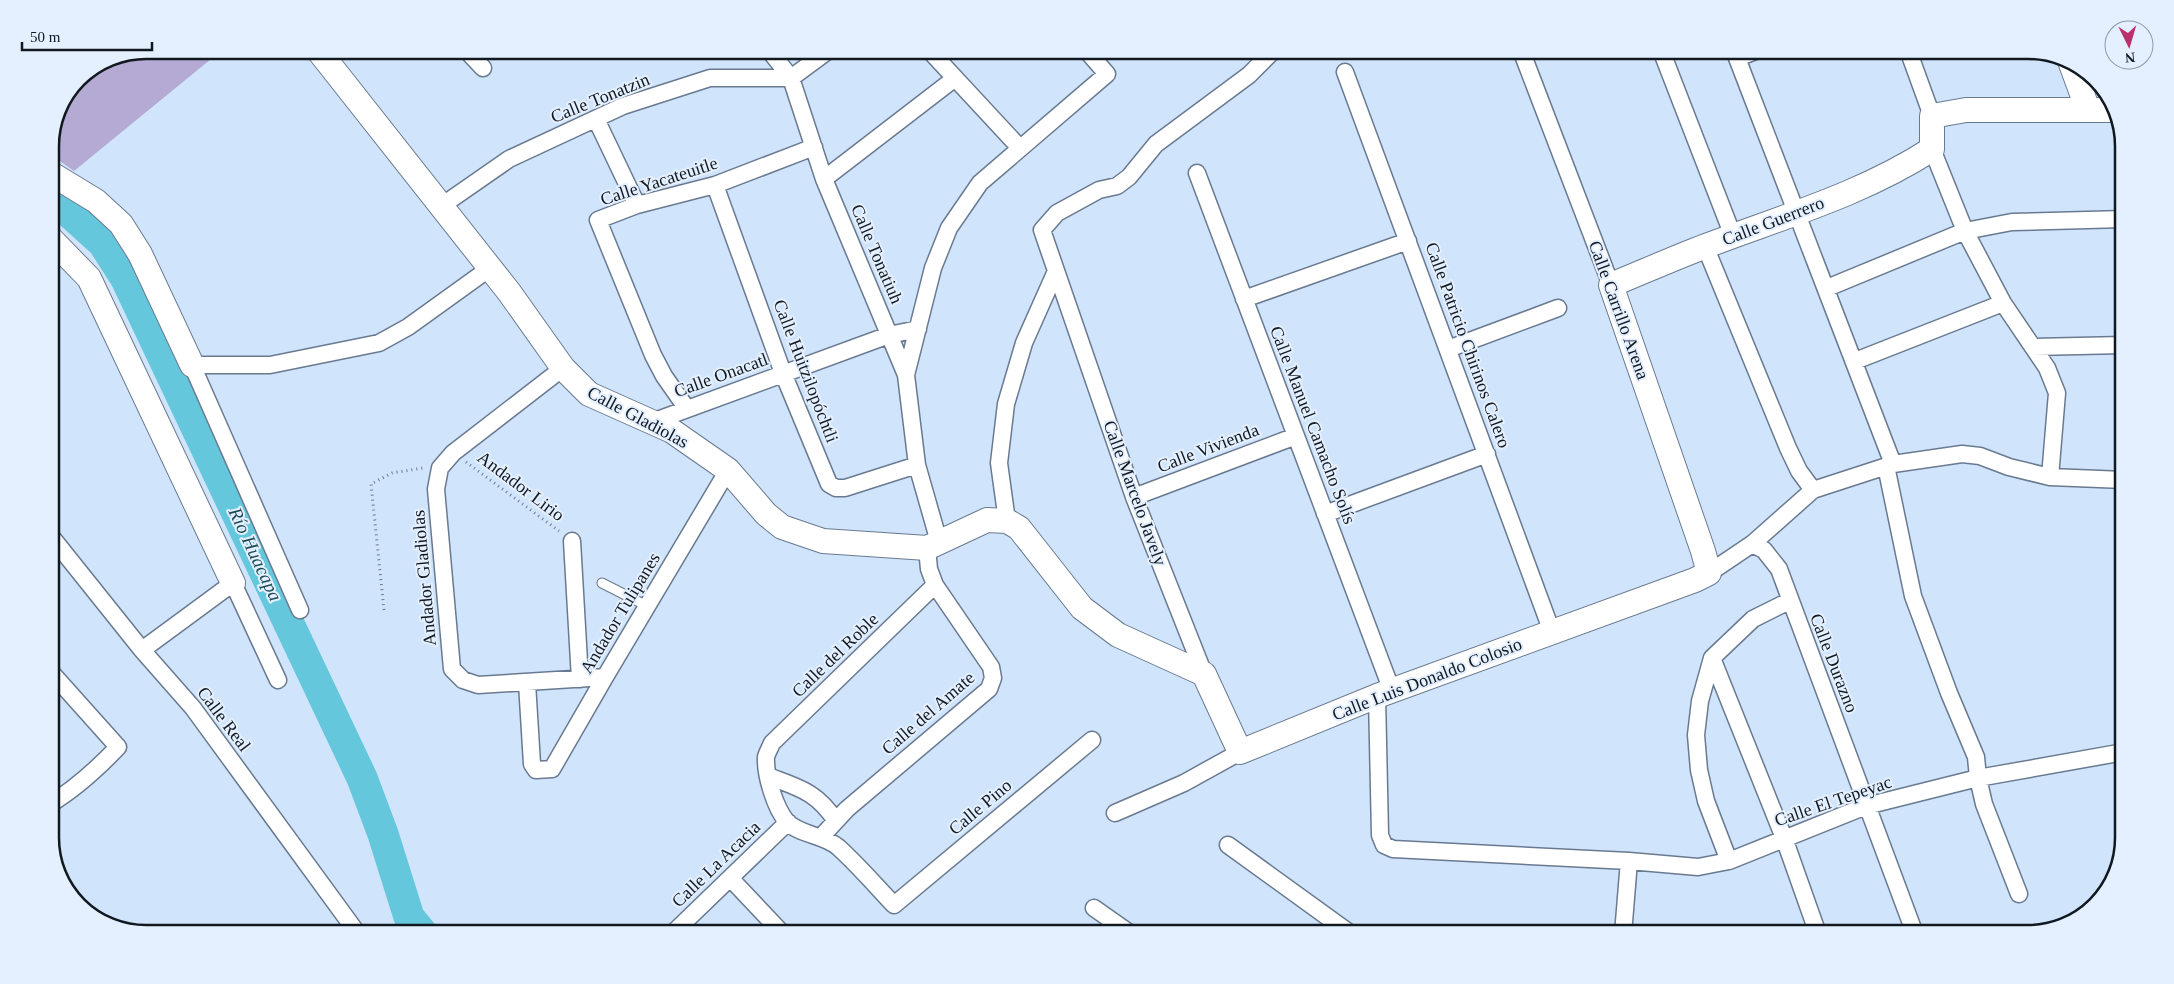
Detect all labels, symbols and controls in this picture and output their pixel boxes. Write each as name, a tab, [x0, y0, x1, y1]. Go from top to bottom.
scale bar	[22, 20, 152, 52]
north arrow	[2104, 20, 2154, 70]
text: 50 m	[30, 29, 61, 45]
text: N	[2124, 50, 2136, 65]
street label: Calle Tonatzin	[548, 69, 652, 127]
street label: Calle Yacateuitle	[598, 153, 720, 209]
street label: Calle Guerrero	[1719, 192, 1827, 250]
street label: Calle Tonatiuh	[847, 201, 907, 307]
street label: Calle Carrillo Arena	[1585, 238, 1653, 382]
street label: Calle Patricio Chirinos Calero	[1421, 239, 1515, 451]
street label: Calle Huitzilopóchtli	[770, 297, 842, 445]
street label: Calle Manuel Camacho Solís	[1266, 323, 1360, 527]
street label: Calle Onacatl	[671, 349, 771, 401]
street label: Calle Gladiolas	[584, 382, 692, 452]
street label: Calle Marcelo Javely	[1099, 418, 1171, 568]
street label: Calle Vivienda	[1154, 419, 1262, 477]
street label: Andador Lirio	[474, 447, 568, 525]
water label: Río Huacapa	[224, 503, 286, 604]
street label: Andador Gladiolas	[408, 509, 440, 647]
street label: Andador Tulipanes	[576, 549, 664, 677]
street label: Calle del Roble	[788, 609, 882, 701]
street label: Calle Durazno	[1806, 611, 1862, 715]
street label: Calle Luis Donaldo Colosio	[1329, 634, 1525, 724]
street label: Calle del Amate	[878, 667, 978, 759]
street label: Calle Real	[193, 683, 255, 755]
street label: Calle El Tepeyac	[1772, 772, 1894, 830]
street label: Calle Pino	[945, 775, 1015, 839]
street label: Calle La Acacia	[668, 817, 764, 911]

